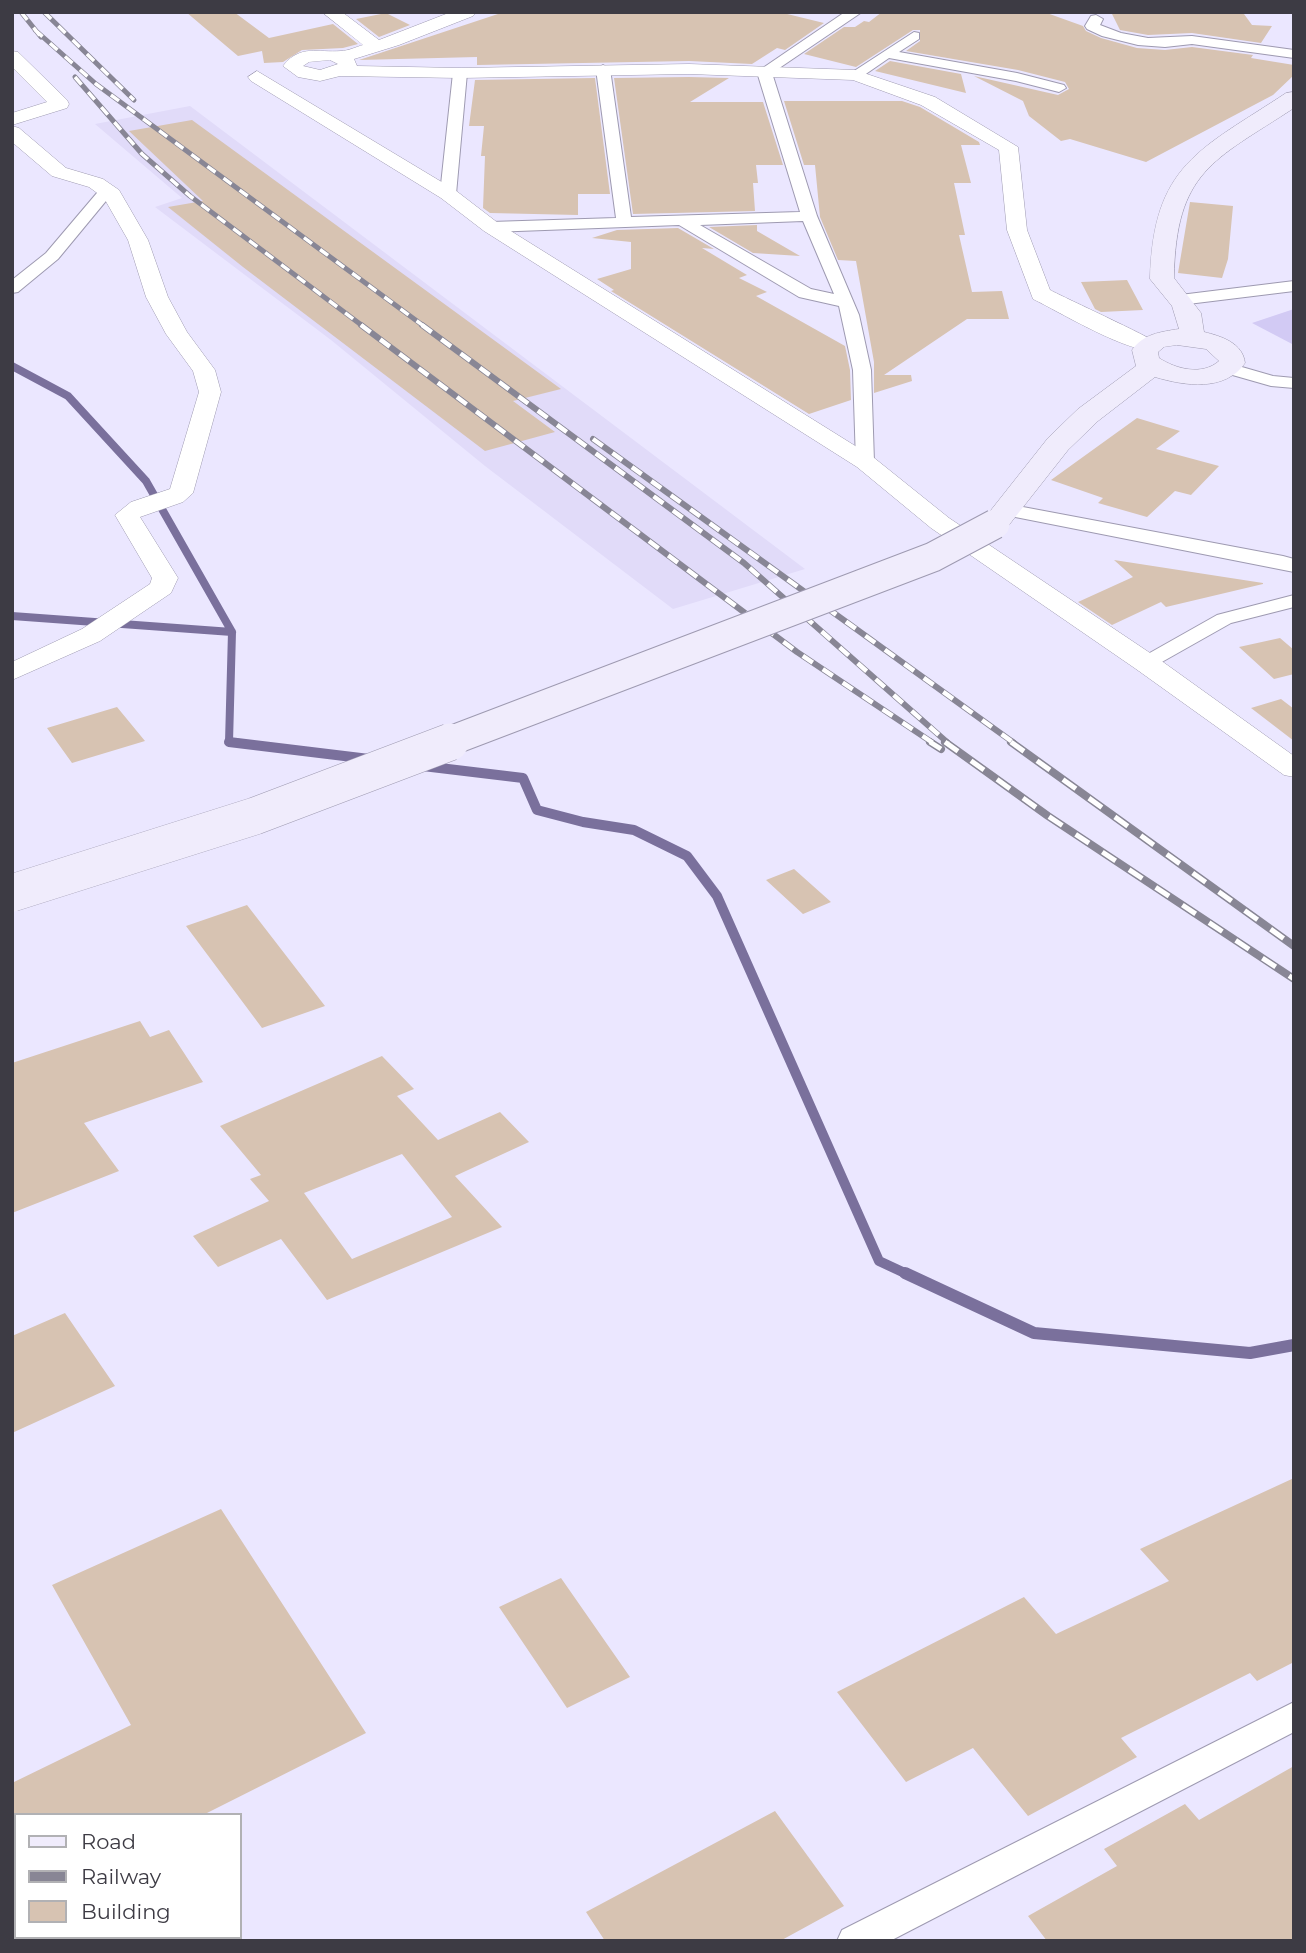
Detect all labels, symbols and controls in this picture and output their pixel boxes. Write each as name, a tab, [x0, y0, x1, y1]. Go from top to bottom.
legend	[14, 1813, 242, 1939]
text: Road	[81, 1829, 136, 1854]
text: Railway	[81, 1864, 161, 1889]
text: Building	[81, 1899, 171, 1924]

